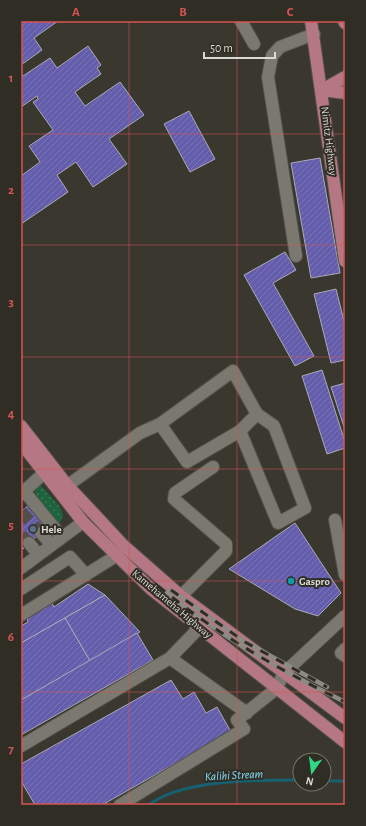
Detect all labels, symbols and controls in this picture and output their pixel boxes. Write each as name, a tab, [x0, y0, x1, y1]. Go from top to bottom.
text: A	[72, 6, 80, 19]
text: B	[179, 6, 187, 19]
text: C	[287, 6, 294, 19]
scale bar	[204, 34, 275, 60]
text: 50 m	[210, 42, 233, 54]
text: 1	[9, 72, 13, 85]
street label: Nimitz Highway	[319, 106, 339, 176]
text: 2	[8, 184, 14, 197]
text: 3	[8, 296, 14, 309]
text: 4	[8, 408, 15, 421]
text: 5	[8, 519, 14, 532]
marker: Hele	[28, 524, 38, 534]
place label: Hele	[41, 524, 62, 535]
street label: Kamehameha Highway	[130, 568, 214, 641]
marker: Gaspro	[286, 576, 296, 586]
place label: Gaspro	[299, 576, 330, 587]
text: 6	[8, 631, 14, 644]
text: 7	[8, 743, 14, 756]
north arrow	[292, 752, 332, 792]
water label: Kalihi Stream	[204, 767, 264, 783]
text: N	[305, 775, 315, 787]

